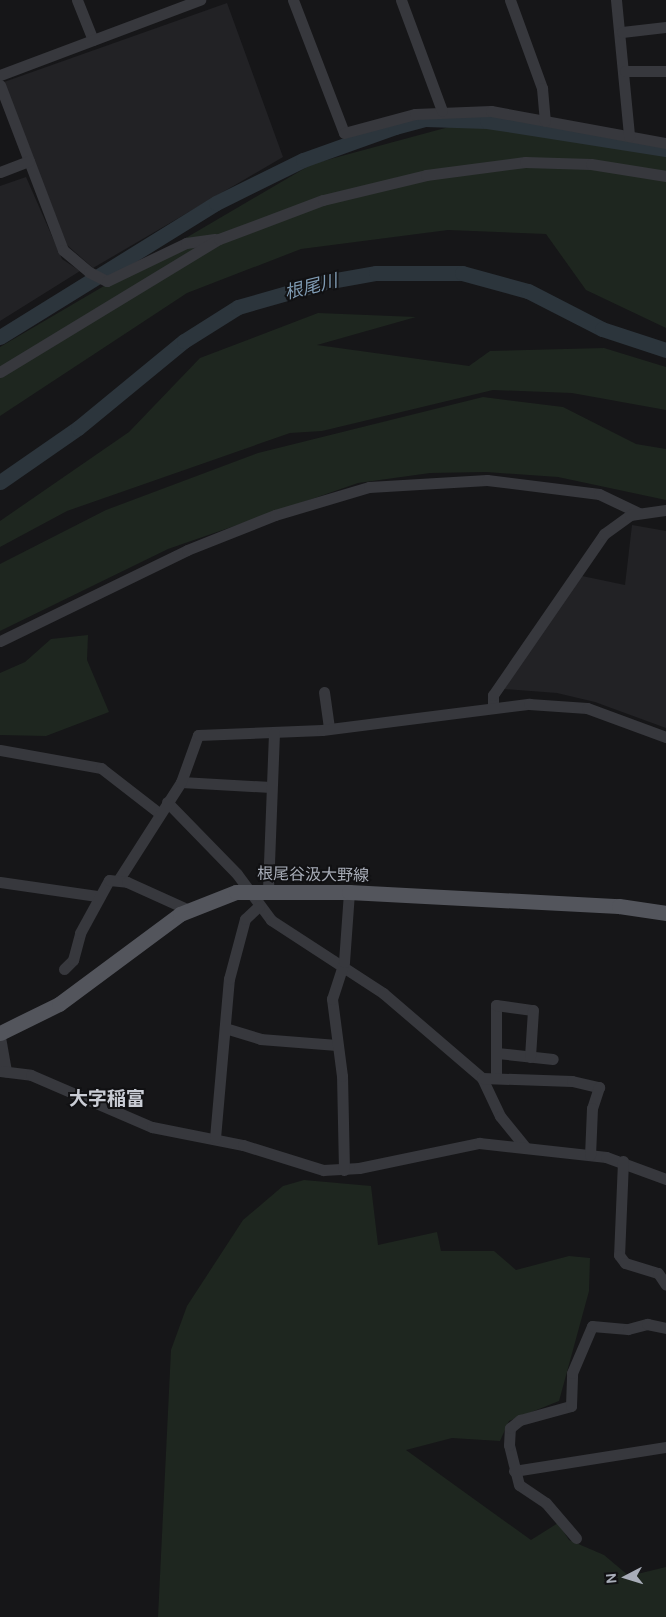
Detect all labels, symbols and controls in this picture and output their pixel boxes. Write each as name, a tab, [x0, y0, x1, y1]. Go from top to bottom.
water label: 根尾川	[282, 270, 340, 304]
street label: 根尾谷汲大野線	[257, 864, 369, 886]
district label: 大字稲富	[69, 1088, 145, 1110]
north arrow	[601, 1552, 651, 1602]
text: N	[602, 1572, 620, 1584]

